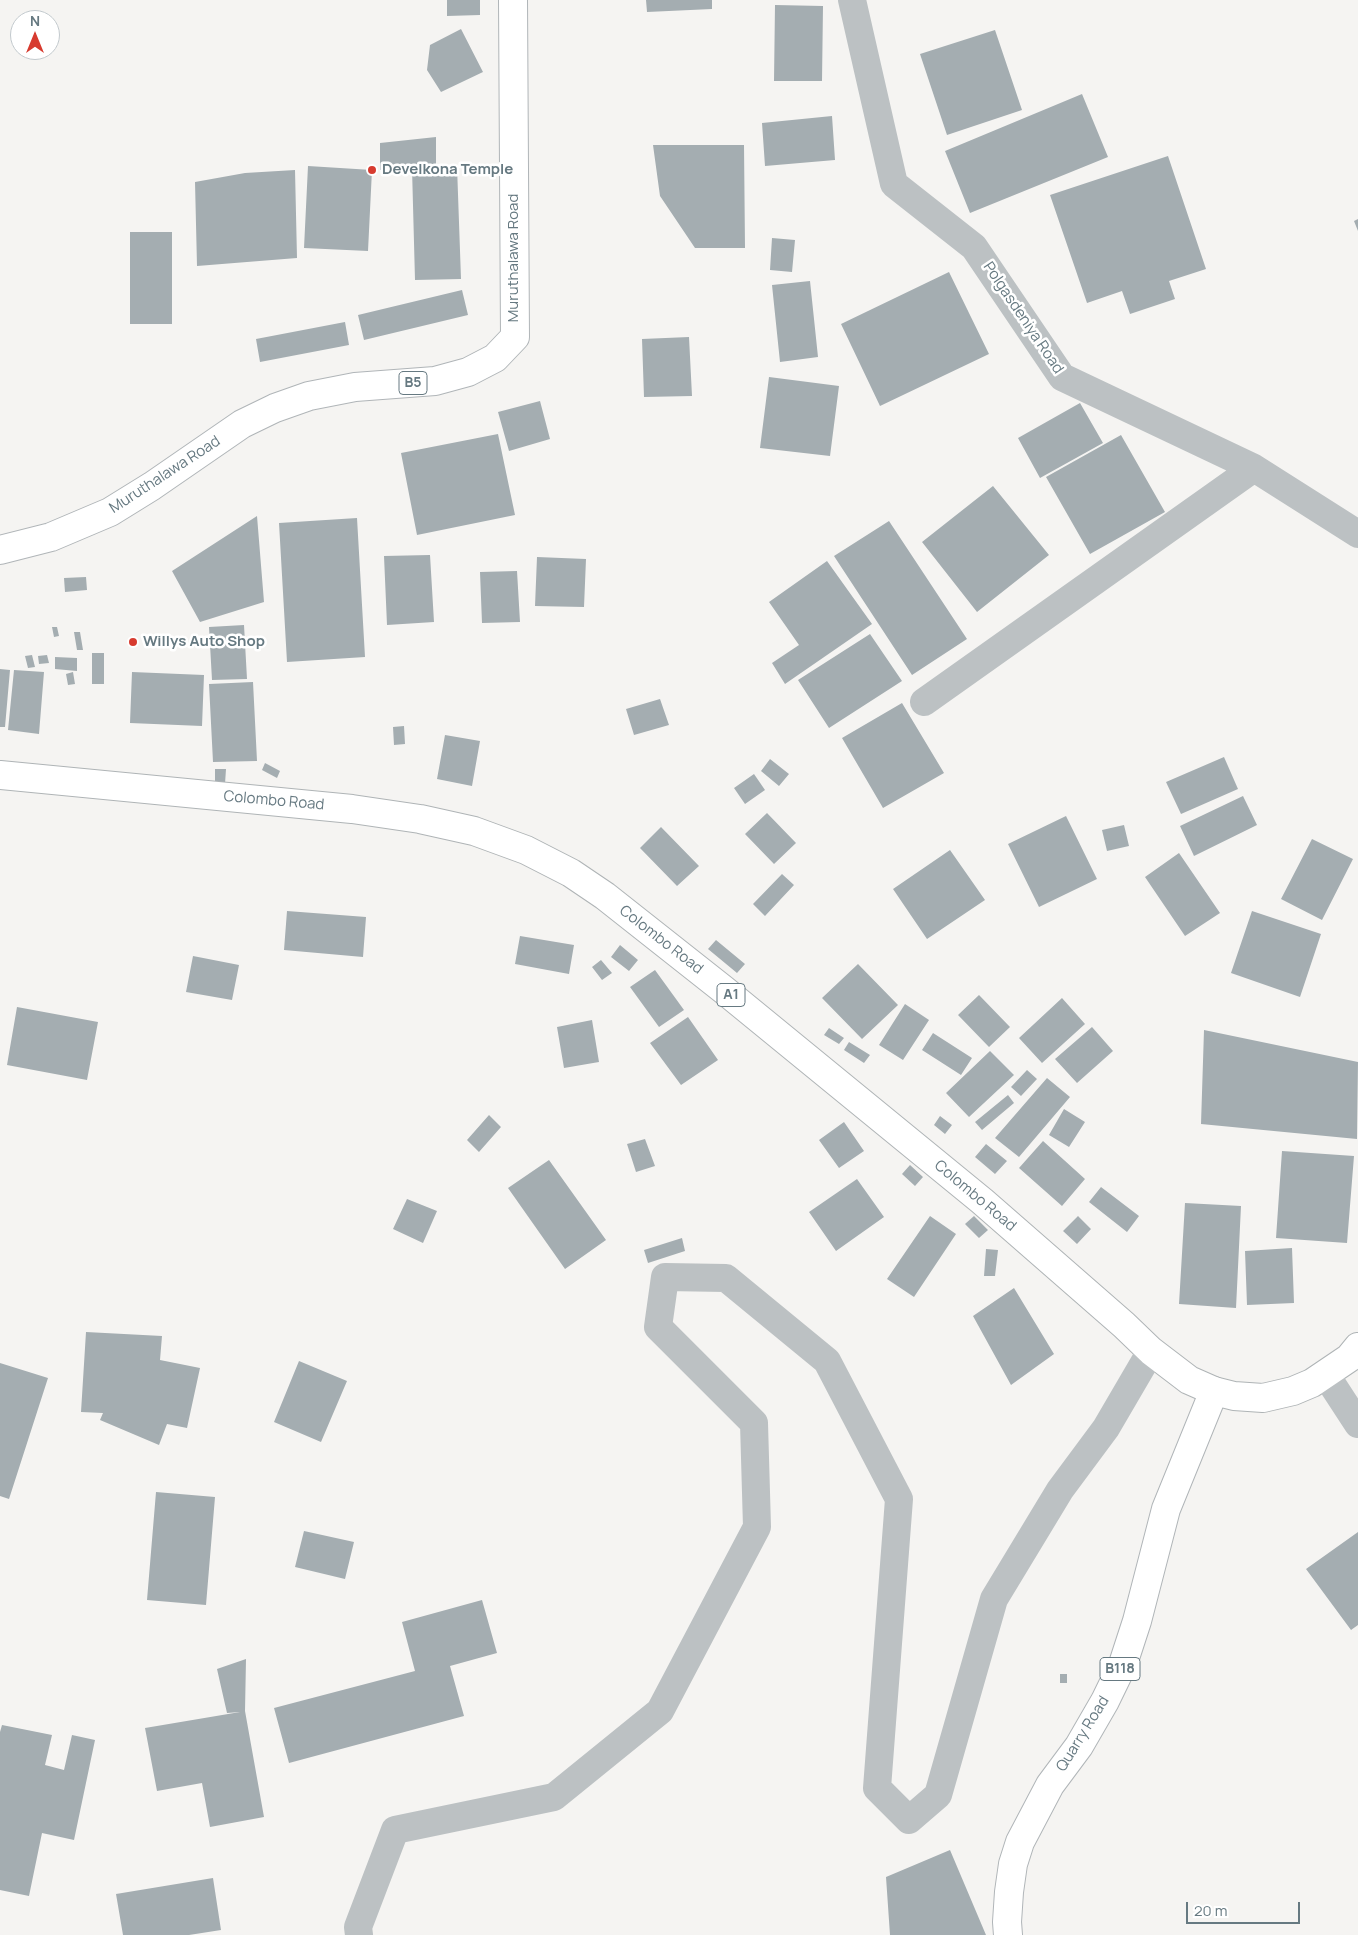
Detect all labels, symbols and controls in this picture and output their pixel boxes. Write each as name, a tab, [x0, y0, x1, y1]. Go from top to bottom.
north arrow	[10, 10, 60, 60]
text: N	[30, 11, 40, 30]
place label: Develkona Temple	[382, 161, 513, 179]
marker: Develkona Temple	[366, 164, 378, 176]
street label: Muruthalawa Road	[505, 194, 523, 322]
street label: Polgasdeniya Road	[979, 259, 1067, 377]
road number: B5	[399, 372, 427, 394]
street label: Muruthalawa Road	[106, 432, 224, 518]
place label: Willys Auto Shop	[143, 633, 265, 651]
marker: Willys Auto Shop	[127, 636, 139, 648]
street label: Colombo Road	[223, 788, 325, 814]
street label: Colombo Road	[616, 902, 706, 978]
road number: A1	[717, 984, 745, 1006]
street label: Colombo Road	[931, 1157, 1019, 1235]
road number: B118	[1100, 1658, 1140, 1680]
street label: Quarry Road	[1053, 1693, 1113, 1775]
scale bar	[1188, 1892, 1302, 1924]
text: 20 m	[1194, 1900, 1227, 1921]

